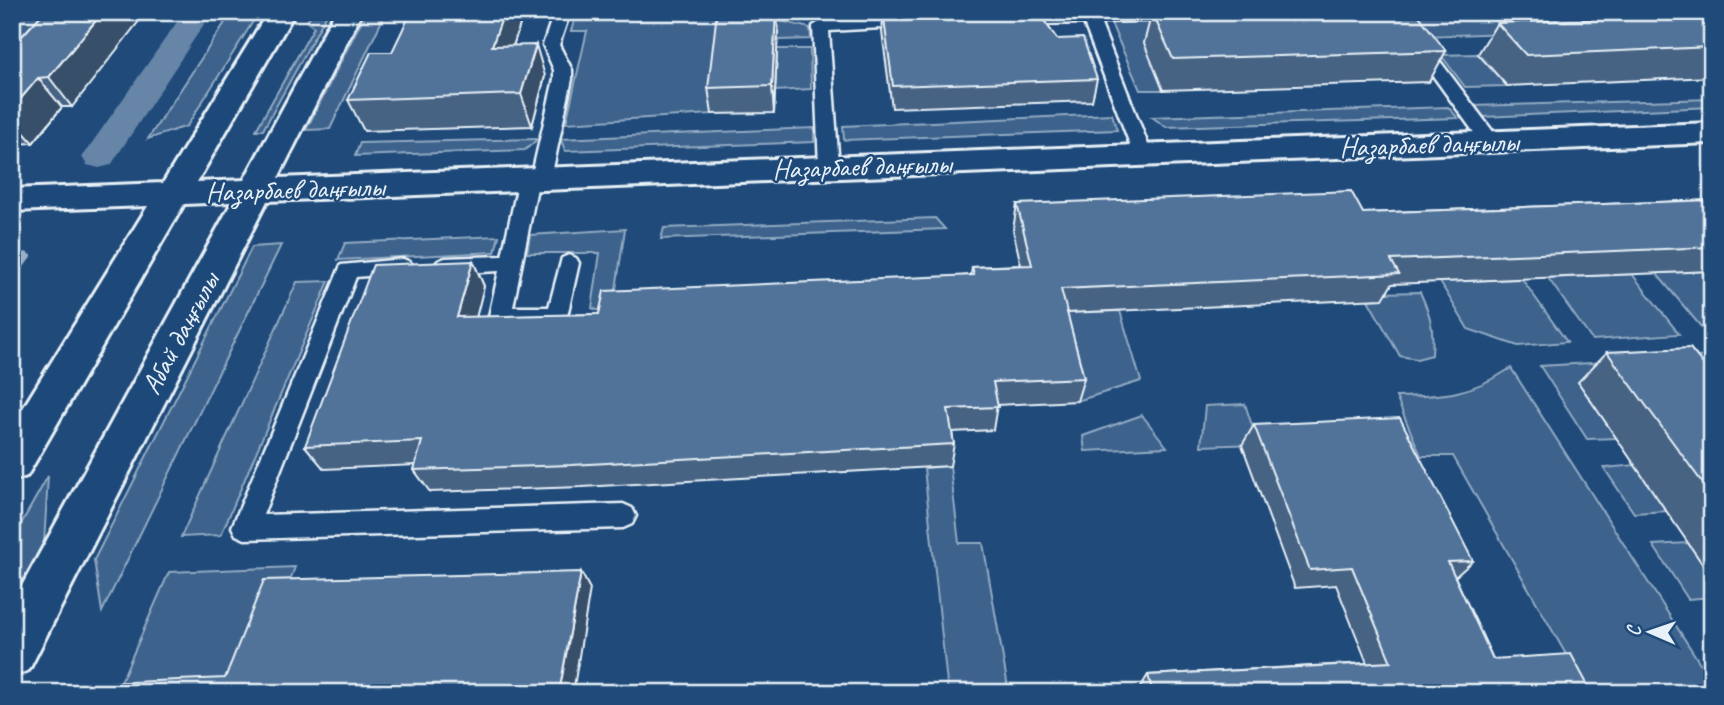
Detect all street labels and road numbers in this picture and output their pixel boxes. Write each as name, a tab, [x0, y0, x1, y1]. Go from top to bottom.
street label: Назарбаев даңғылы	[1339, 123, 1521, 166]
street label: Назарбаев даңғылы	[772, 145, 954, 188]
street label: Назарбаев даңғылы	[205, 168, 387, 211]
street label: Абай даңғылы	[133, 264, 228, 400]

